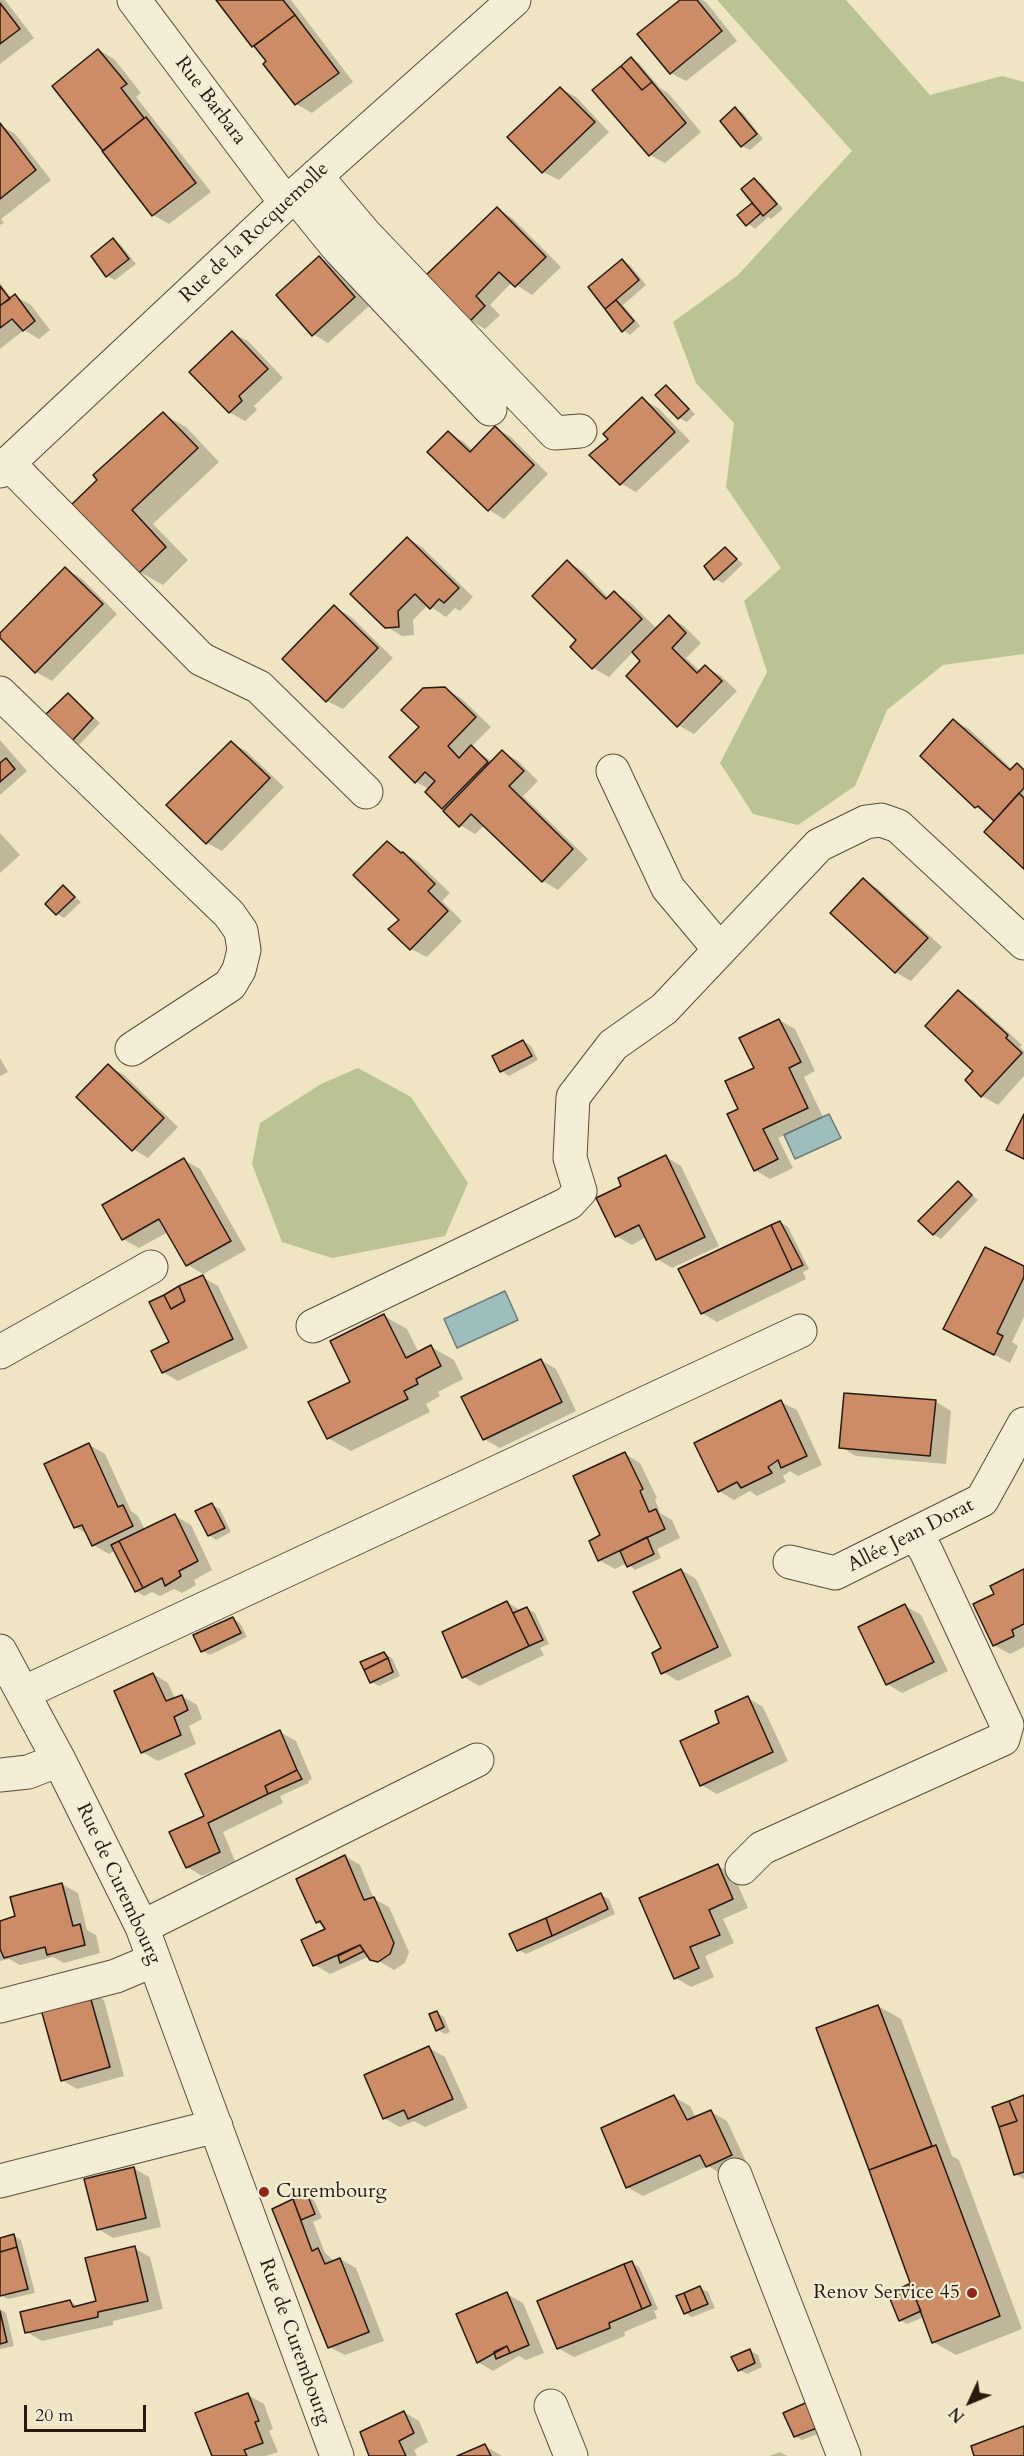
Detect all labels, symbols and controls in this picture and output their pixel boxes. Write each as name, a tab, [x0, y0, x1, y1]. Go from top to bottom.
street label: Rue Barbara	[169, 52, 251, 150]
street label: Rue de la Rocquemolle	[176, 158, 334, 308]
street label: Allée Jean Dorat	[844, 1494, 978, 1578]
street label: Rue de Curembourg	[70, 1800, 166, 1968]
place label: Curembourg	[276, 2180, 387, 2204]
marker: Curembourg	[257, 2185, 271, 2199]
street label: Rue de Curembourg	[253, 2256, 335, 2428]
place label: Renov Service 45	[813, 2281, 960, 2305]
marker: Renov Service 45	[965, 2286, 979, 2300]
north arrow	[940, 2372, 1000, 2432]
scale bar	[27, 2393, 148, 2431]
text: N	[944, 2402, 970, 2427]
text: 20 m	[35, 2403, 74, 2428]

